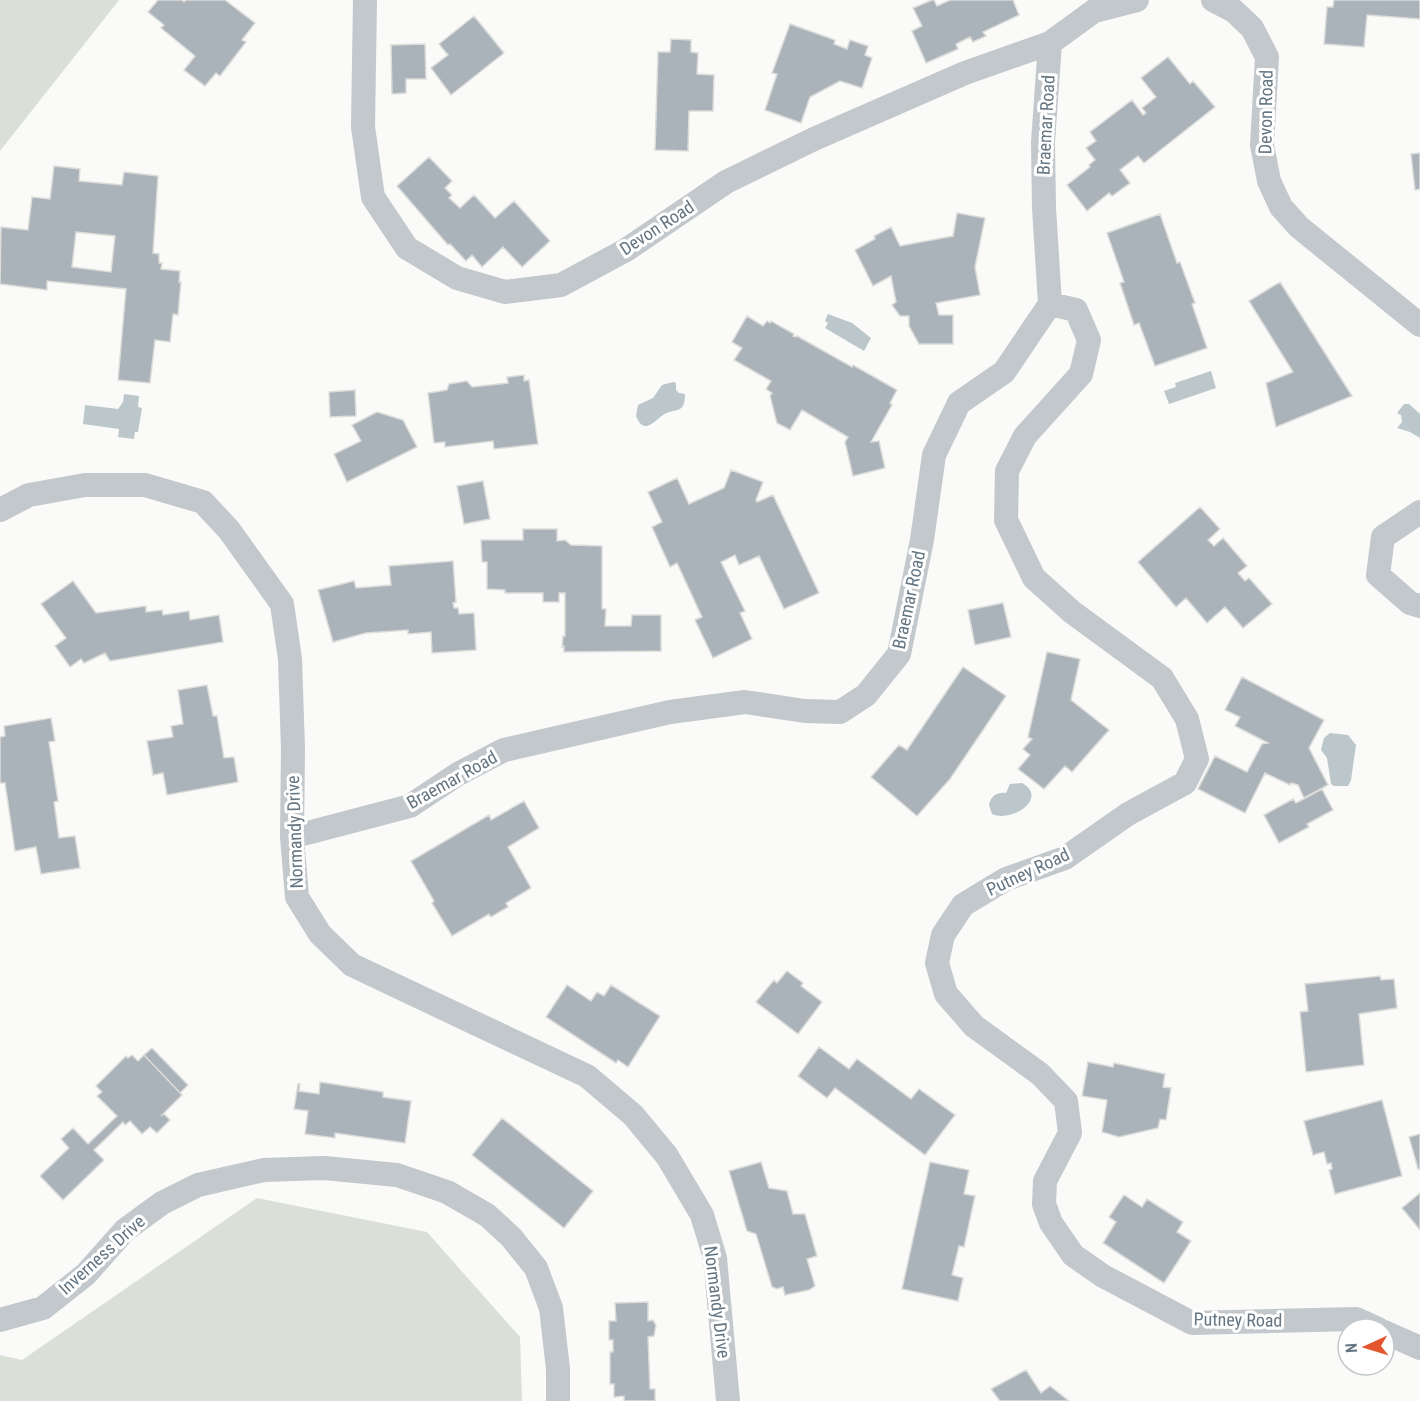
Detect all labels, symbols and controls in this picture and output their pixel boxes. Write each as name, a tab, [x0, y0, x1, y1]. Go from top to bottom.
street label: Devon Road	[1254, 70, 1277, 154]
street label: Braemar Road	[1032, 75, 1059, 175]
street label: Devon Road	[616, 196, 698, 259]
street label: Braemar Road	[888, 549, 929, 651]
street label: Braemar Road	[403, 746, 501, 813]
street label: Normandy Drive	[282, 775, 307, 889]
street label: Putney Road	[983, 843, 1072, 900]
street label: Inverness Drive	[54, 1211, 149, 1299]
street label: Normandy Drive	[700, 1245, 735, 1359]
street label: Putney Road	[1193, 1308, 1283, 1331]
north arrow	[1336, 1317, 1396, 1377]
text: N	[1342, 1342, 1361, 1354]

